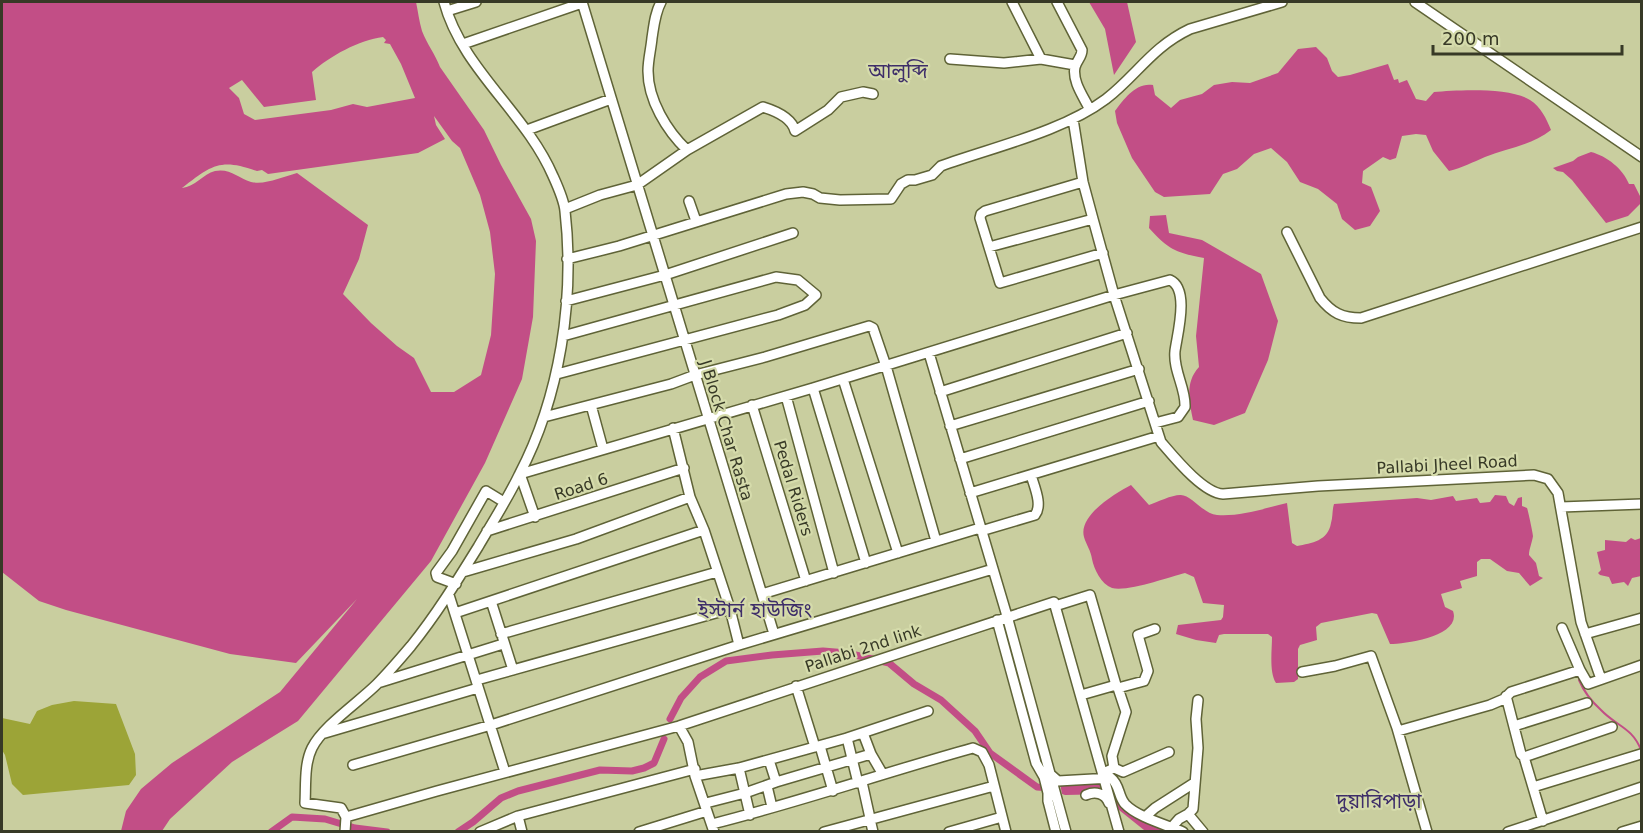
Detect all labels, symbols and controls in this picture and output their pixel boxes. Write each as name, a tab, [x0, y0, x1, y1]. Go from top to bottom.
scale bar	[1433, 18, 1622, 56]
text: 200 m	[1442, 28, 1500, 49]
district label: আলুব্দি	[867, 59, 928, 83]
street label: J Block Char Rasta	[696, 357, 757, 503]
street label: Pedal Riders	[770, 438, 817, 538]
street label: Pallabi Jheel Road	[1376, 451, 1518, 478]
street label: Road 6	[552, 469, 610, 504]
district label: ইস্টার্ন হাউজিং	[697, 597, 812, 622]
street label: Pallabi 2nd link	[803, 621, 924, 676]
district label: দুয়ারিপাড়া	[1335, 789, 1422, 813]

